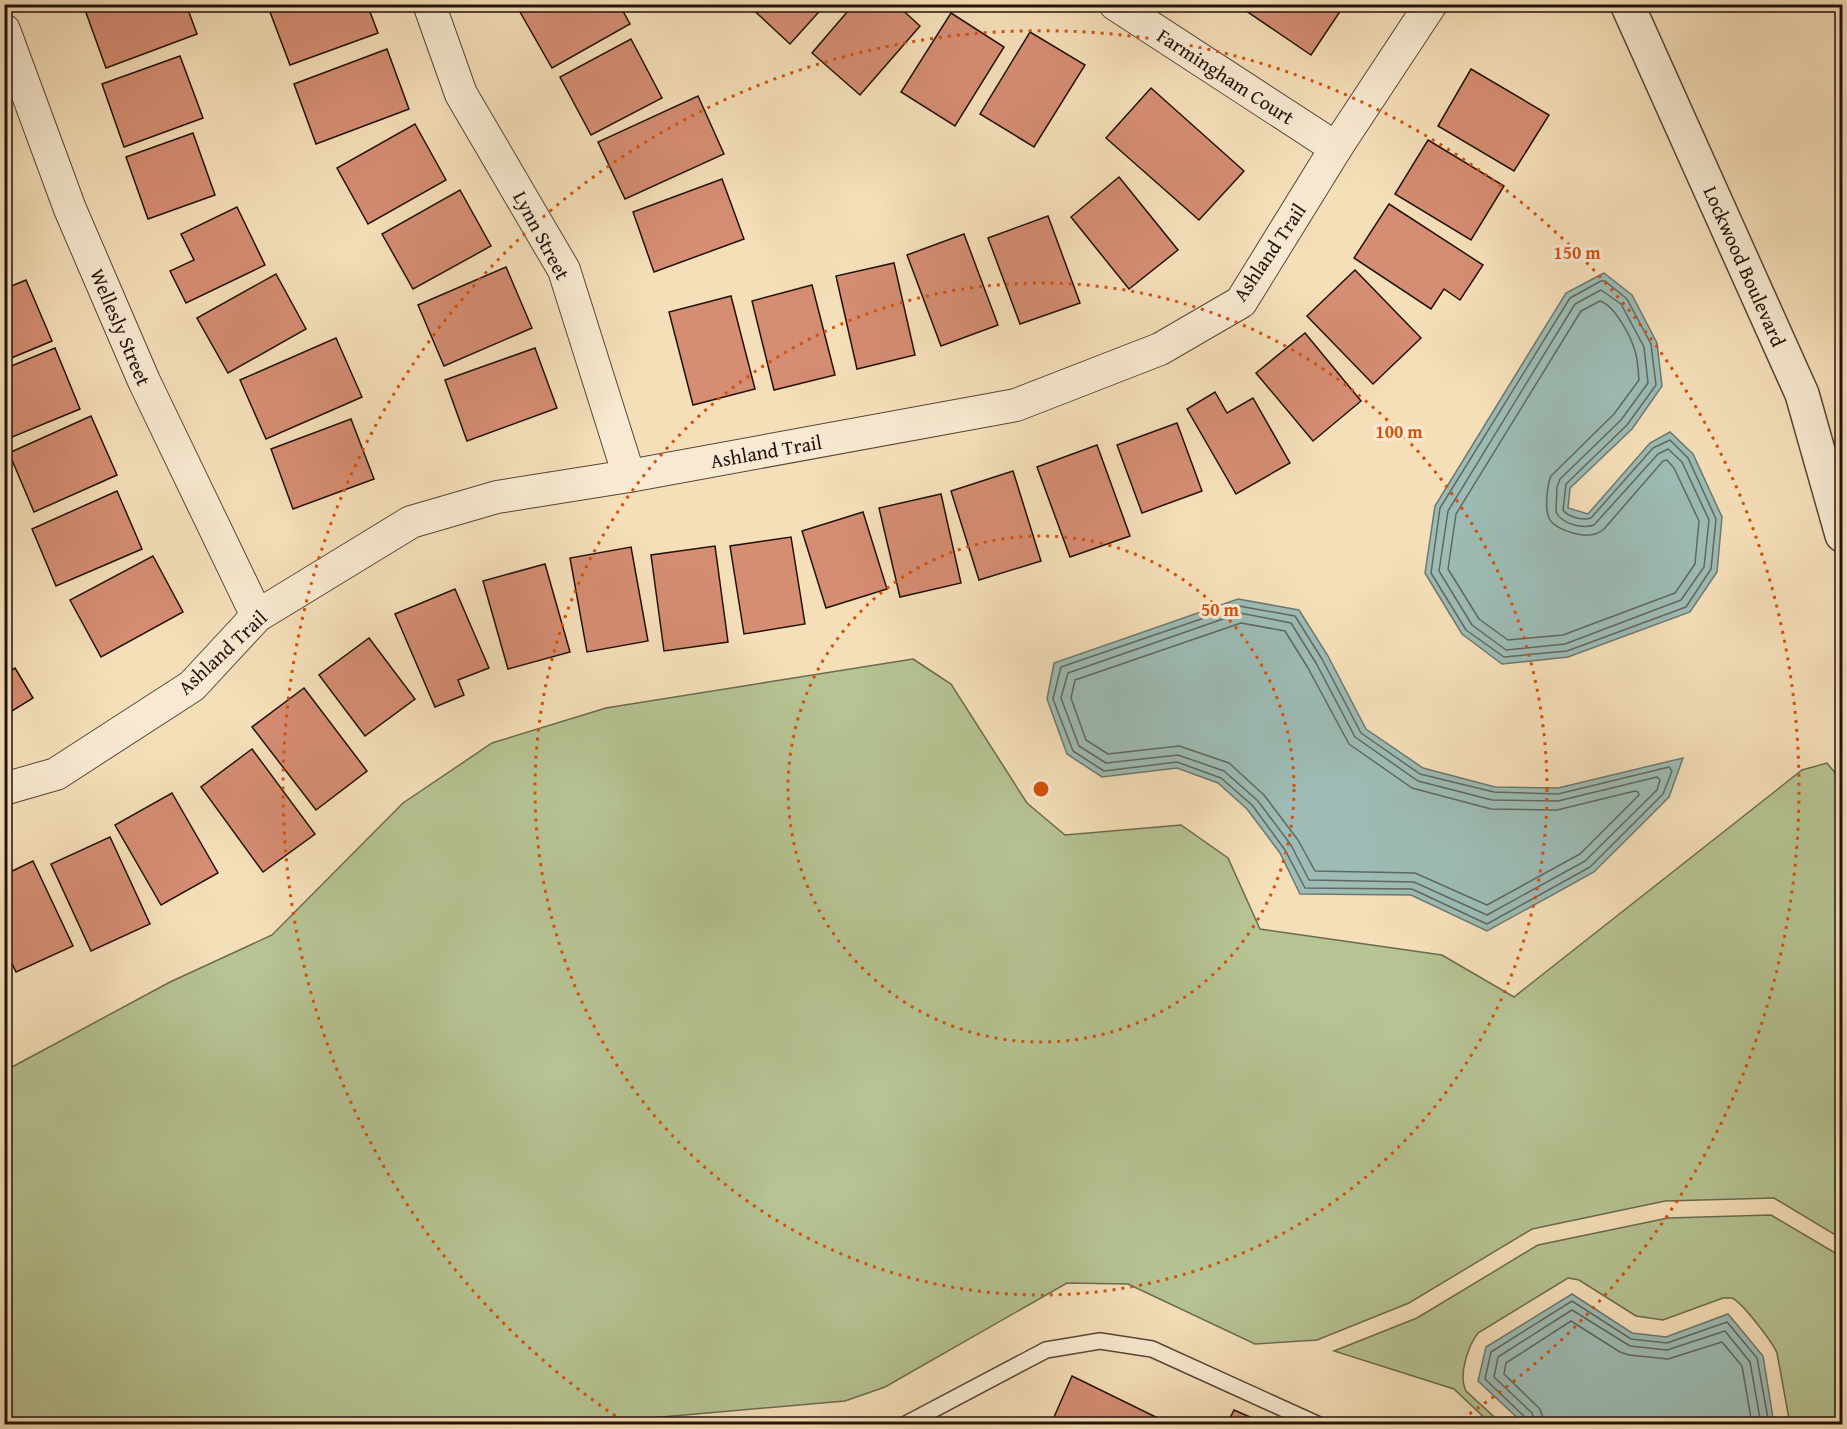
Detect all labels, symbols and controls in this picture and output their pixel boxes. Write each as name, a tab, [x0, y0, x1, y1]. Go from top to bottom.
street label: Farmingham Court	[1152, 21, 1300, 131]
street label: Lockwood Boulevard	[1697, 181, 1794, 351]
street label: Lynn Street	[506, 185, 578, 285]
street label: Ashland Trail	[1225, 197, 1313, 307]
text: 150 m	[1553, 239, 1601, 266]
street label: Wellesly Street	[83, 264, 159, 390]
text: 100 m	[1375, 418, 1423, 445]
street label: Ashland Trail	[708, 427, 824, 475]
text: 50 m	[1201, 596, 1240, 623]
street label: Ashland Trail	[171, 603, 273, 701]
centre of rings	[1031, 779, 1051, 799]

